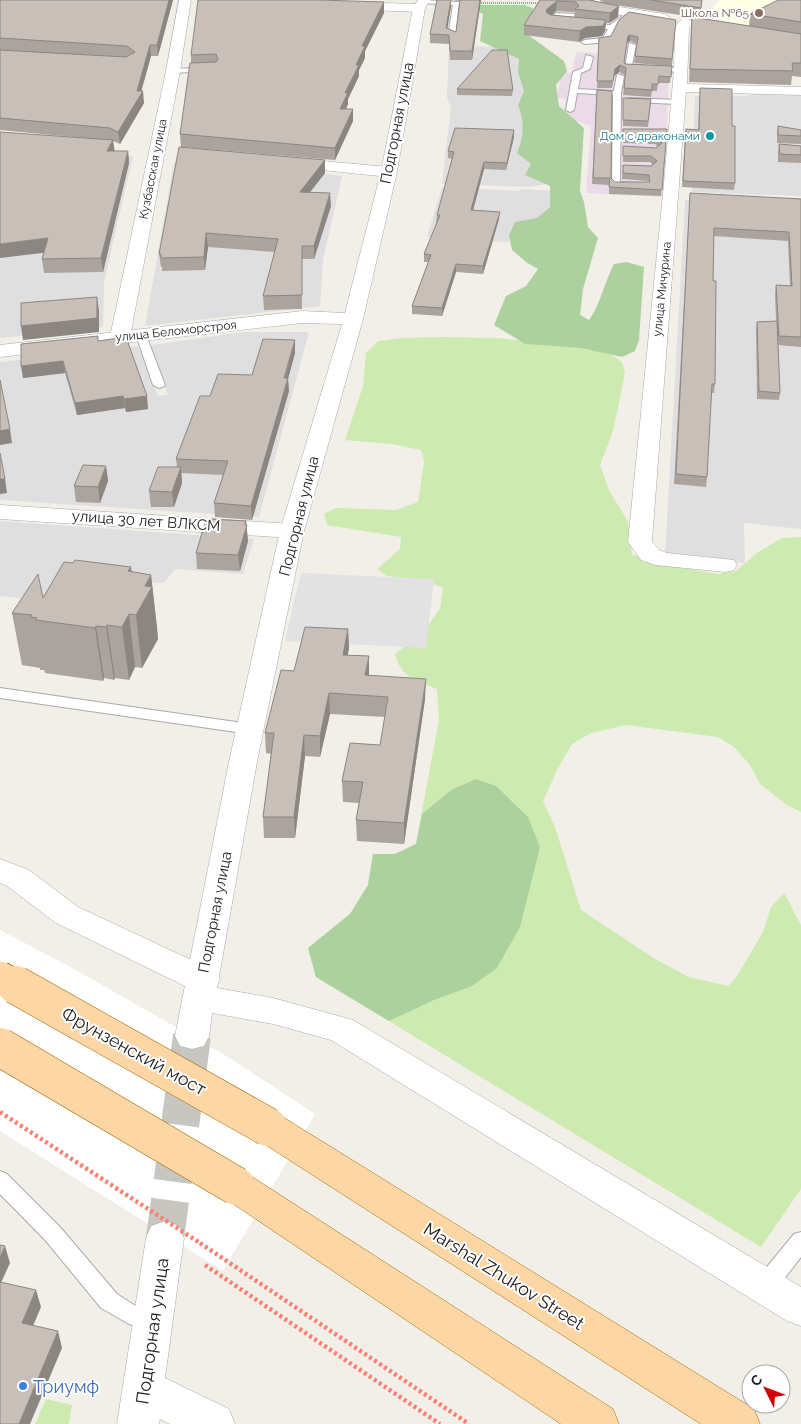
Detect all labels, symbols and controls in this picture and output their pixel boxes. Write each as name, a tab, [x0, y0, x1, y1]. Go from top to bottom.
place label: Школа №65	[681, 6, 749, 20]
marker: Школа №65	[753, 7, 765, 19]
street label: Подгорная улица	[376, 61, 418, 185]
street label: Кузбасская улица	[136, 118, 170, 220]
place label: Дом с драконами	[600, 129, 700, 143]
marker: Дом с драконами	[704, 130, 716, 142]
street label: улица Мичурина	[650, 241, 674, 337]
street label: улица Беломорстроя	[115, 318, 237, 344]
street label: Подгорная улица	[275, 454, 323, 578]
street label: улица 30 лет ВЛКСМ	[71, 507, 221, 535]
street label: Подгорная улица	[194, 850, 236, 974]
street label: Фрунзенский мост	[58, 1003, 210, 1100]
street label: Marshal Zhukov Street	[420, 1218, 588, 1334]
street label: Подгорная улица	[131, 1256, 173, 1406]
north arrow	[741, 1364, 791, 1414]
text: С	[747, 1371, 766, 1389]
place label: Триумф	[33, 1376, 99, 1397]
marker: Триумф	[17, 1380, 29, 1392]

